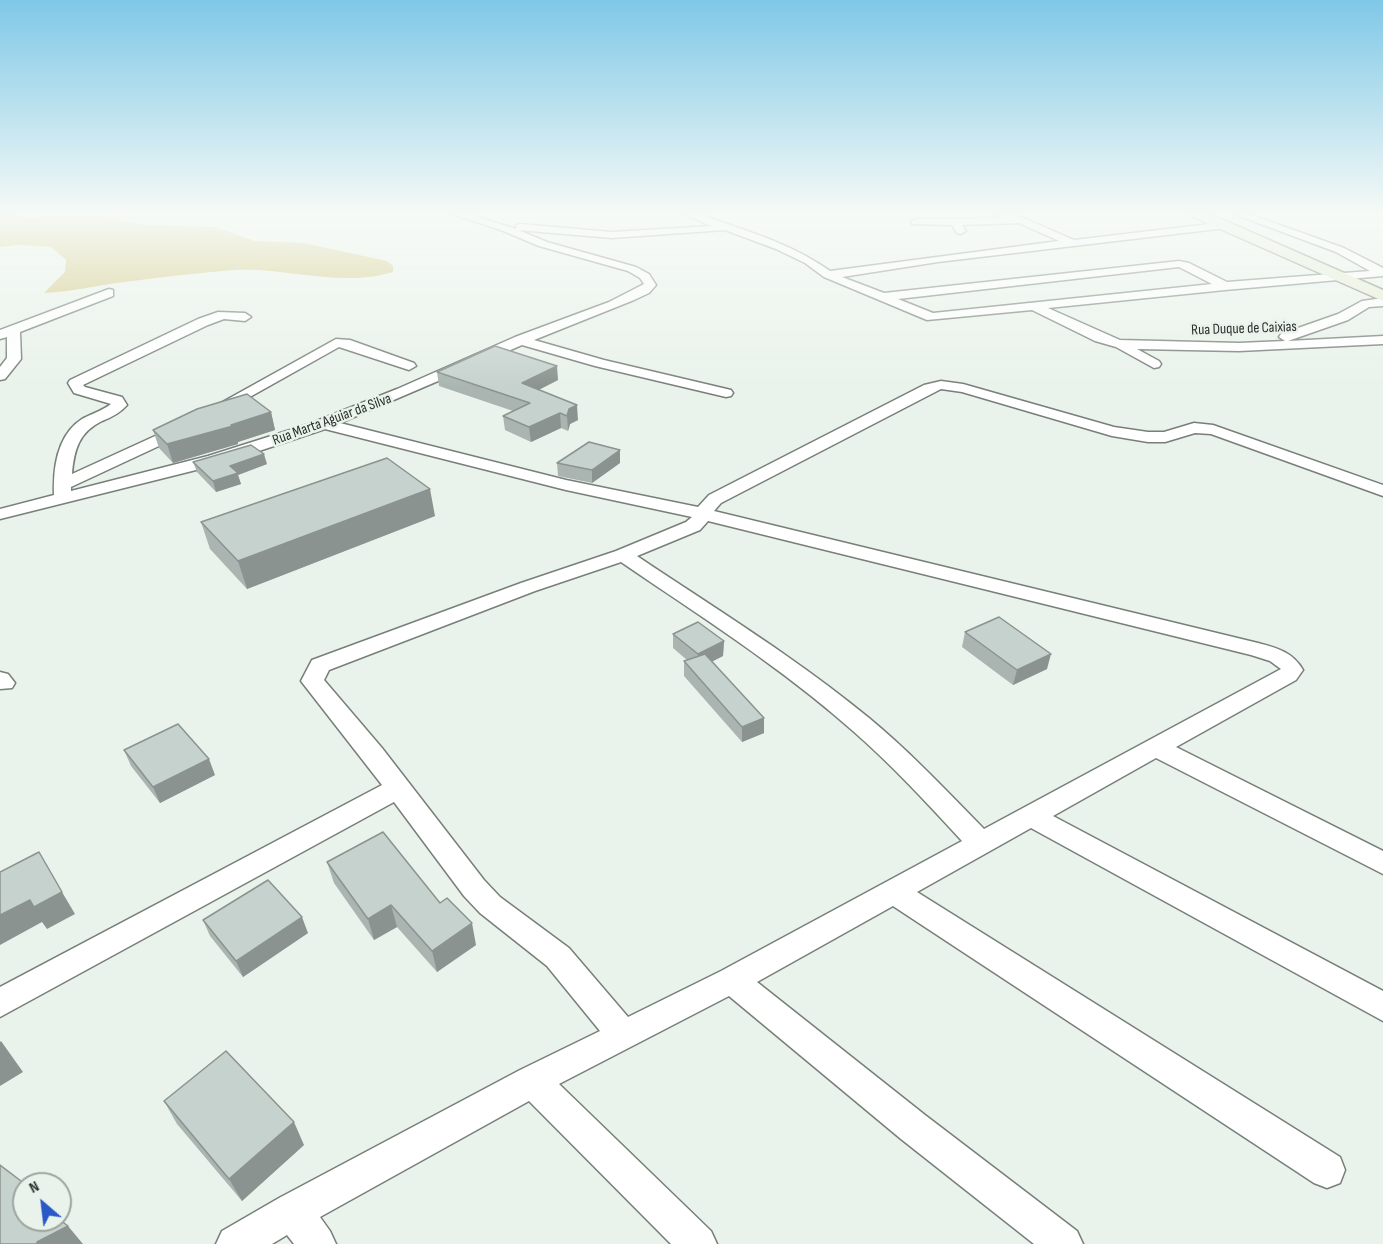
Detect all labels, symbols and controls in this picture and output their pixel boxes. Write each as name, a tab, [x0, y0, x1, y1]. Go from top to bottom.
street label: Rua Duque de Caixias	[1191, 318, 1297, 340]
street label: Rua Marta Aguiar da Silva	[270, 390, 394, 450]
north arrow	[12, 1172, 72, 1232]
text: N	[26, 1177, 42, 1198]

